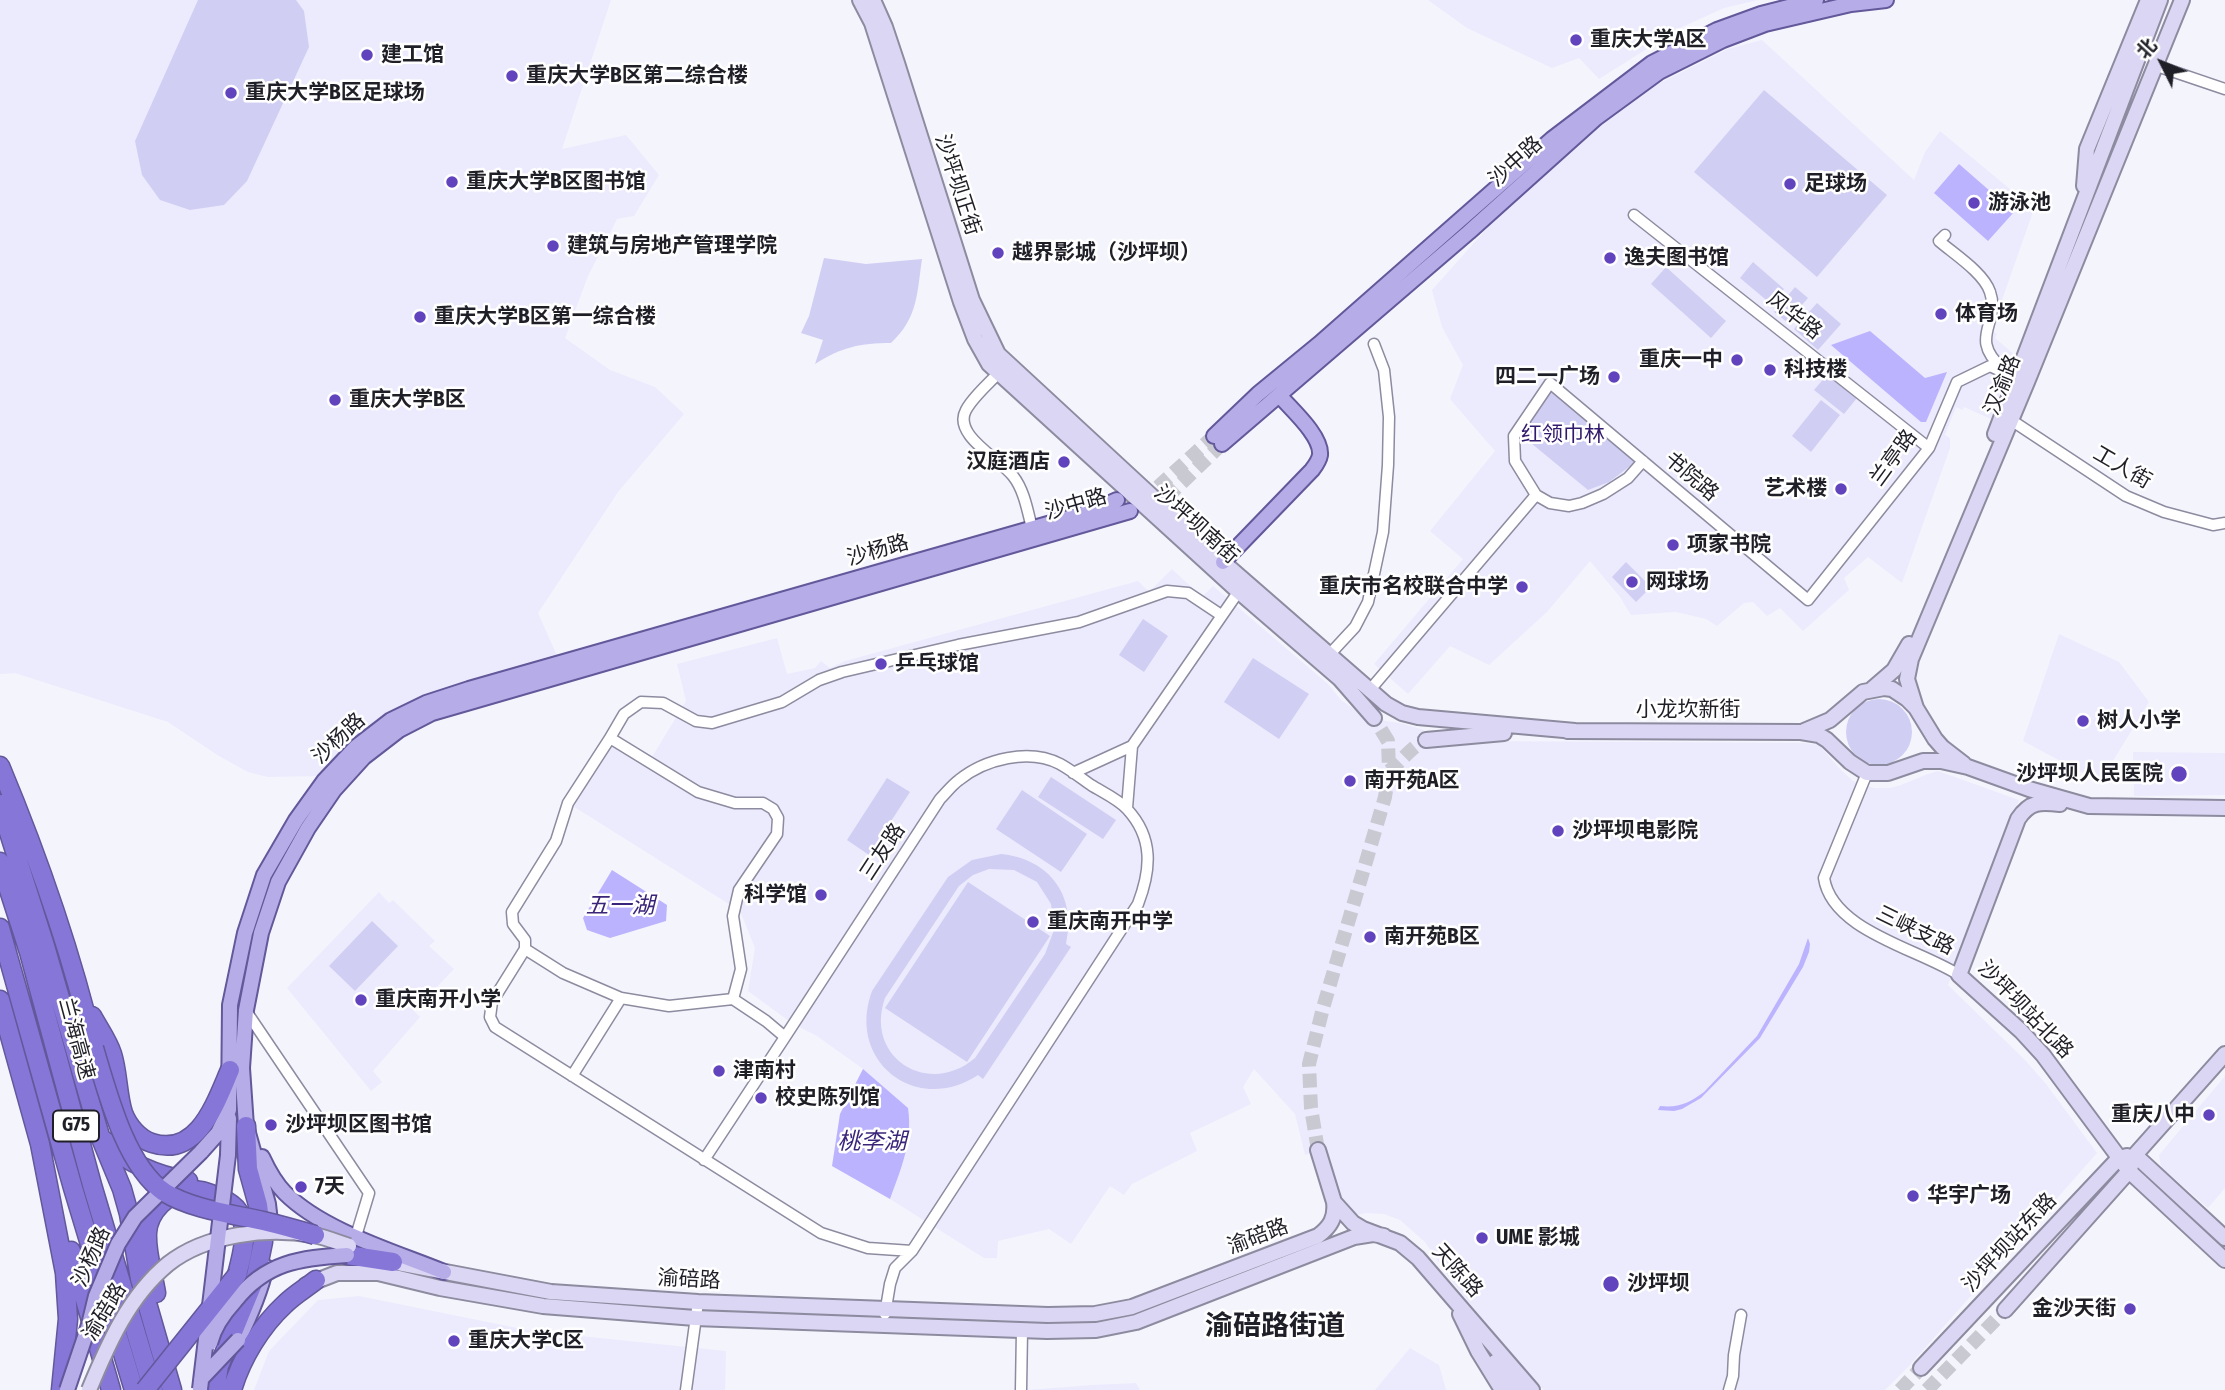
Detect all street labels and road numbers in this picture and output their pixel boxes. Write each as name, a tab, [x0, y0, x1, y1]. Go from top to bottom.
street label: 沙坪坝正街	[929, 131, 985, 239]
street label: 沙中路	[1484, 132, 1548, 192]
street label: 风华路	[1761, 287, 1827, 345]
street label: 汉渝路	[1980, 351, 2026, 419]
street label: 兰亭路	[1865, 425, 1923, 491]
street label: 工人街	[2088, 441, 2156, 495]
street label: 书院路	[1659, 447, 1723, 507]
street label: 沙坪坝南街	[1149, 481, 1243, 569]
street label: 沙中路	[1042, 484, 1110, 526]
street label: 沙杨路	[844, 530, 912, 572]
street label: 小龙坎新街	[1636, 697, 1740, 723]
street label: 沙杨路	[307, 708, 371, 770]
street label: 三友路	[855, 819, 911, 885]
street label: 三峡支路	[1872, 901, 1958, 961]
street label: 沙坪坝站北路	[1972, 956, 2078, 1064]
street label: 兰海高速	[53, 995, 99, 1083]
road number: G75	[53, 1110, 99, 1142]
street label: 沙坪坝站东路	[1958, 1188, 2062, 1298]
street label: 渝碚路	[1224, 1214, 1292, 1260]
street label: 沙杨路	[68, 1223, 116, 1291]
street label: 天陈路	[1427, 1239, 1487, 1303]
street label: 渝碚路	[657, 1266, 721, 1294]
street label: 渝碚路	[78, 1279, 132, 1345]

